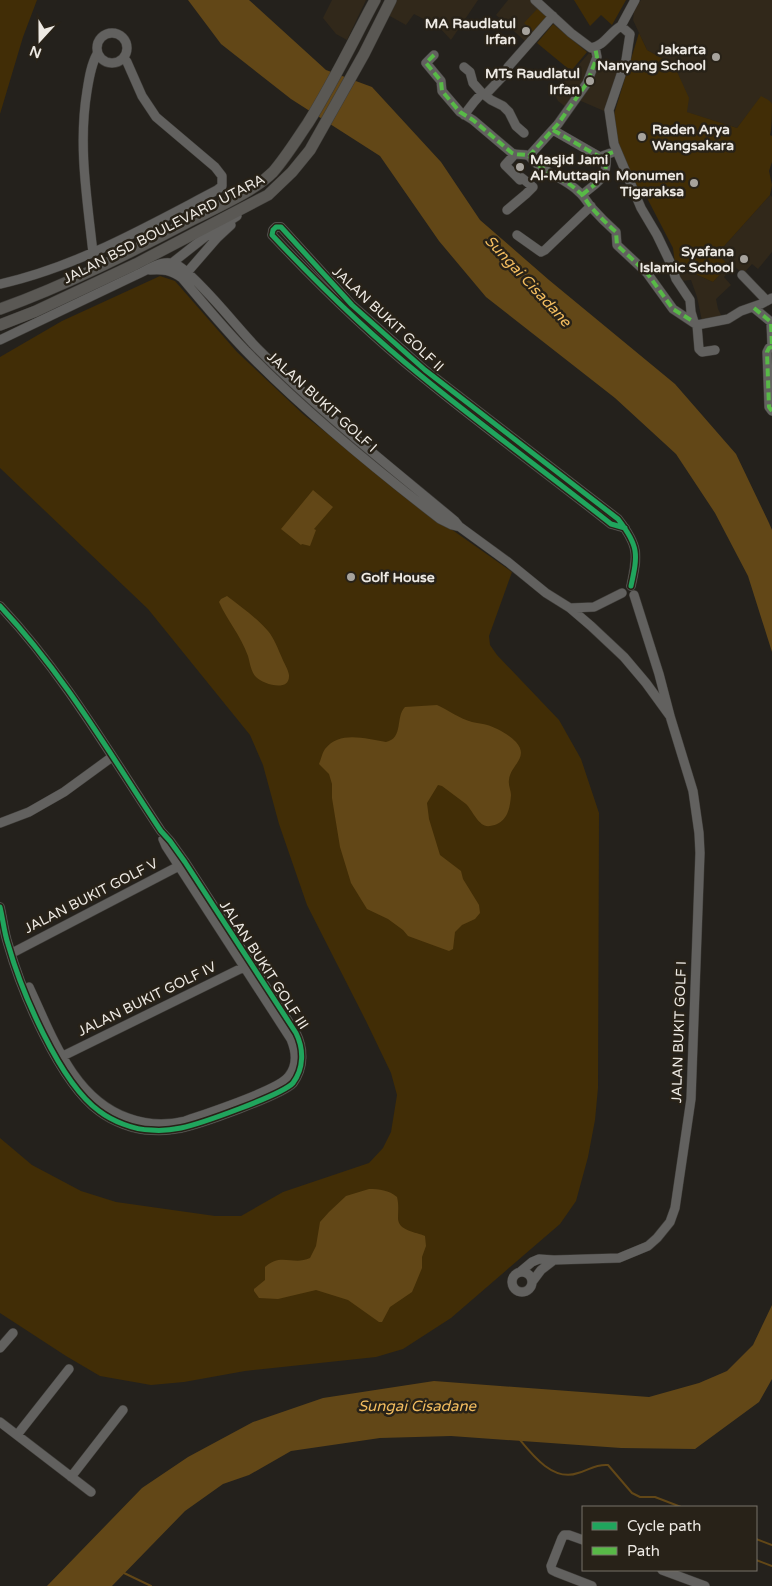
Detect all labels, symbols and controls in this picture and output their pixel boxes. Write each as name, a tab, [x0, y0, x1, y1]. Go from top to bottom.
north arrow	[15, 15, 65, 65]
place label: MA Raudlatul Irfan	[425, 15, 516, 48]
marker: MA Raudlatul Irfan	[520, 25, 532, 37]
place label: Jakarta Nanyang School	[597, 41, 706, 74]
text: N	[27, 42, 44, 62]
marker: Jakarta Nanyang School	[710, 51, 722, 63]
place label: MTs Raudlatul Irfan	[485, 65, 580, 98]
marker: MTs Raudlatul Irfan	[584, 75, 596, 87]
place label: Raden Arya Wangsakara	[652, 121, 734, 154]
marker: Raden Arya Wangsakara	[636, 131, 648, 143]
place label: Masjid Jami Al-Muttaqin	[530, 151, 610, 184]
marker: Masjid Jami Al-Muttaqin	[514, 161, 526, 173]
place label: Monumen Tigaraksa	[616, 167, 684, 200]
street label: JALAN BSD BOULEVARD UTARA	[60, 171, 268, 287]
marker: Monumen Tigaraksa	[688, 177, 700, 189]
water label: Sungai Cisadane	[481, 232, 576, 331]
place label: Syafana Islamic School	[640, 243, 734, 276]
marker: Syafana Islamic School	[738, 253, 750, 265]
street label: JALAN BUKIT GOLF II	[329, 263, 447, 375]
street label: JALAN BUKIT GOLF I	[264, 348, 380, 456]
place label: Golf House	[361, 569, 435, 586]
marker: Golf House	[345, 571, 357, 583]
street label: JALAN BUKIT GOLF V	[21, 855, 161, 937]
street label: JALAN BUKIT GOLF III	[216, 897, 312, 1033]
street label: JALAN BUKIT GOLF IV	[75, 958, 219, 1040]
street label: JALAN BUKIT GOLF I	[668, 961, 690, 1103]
water label: Sungai Cisadane	[358, 1397, 478, 1415]
legend	[582, 1506, 757, 1571]
text: Cycle path	[627, 1517, 701, 1535]
text: Path	[627, 1542, 660, 1560]

